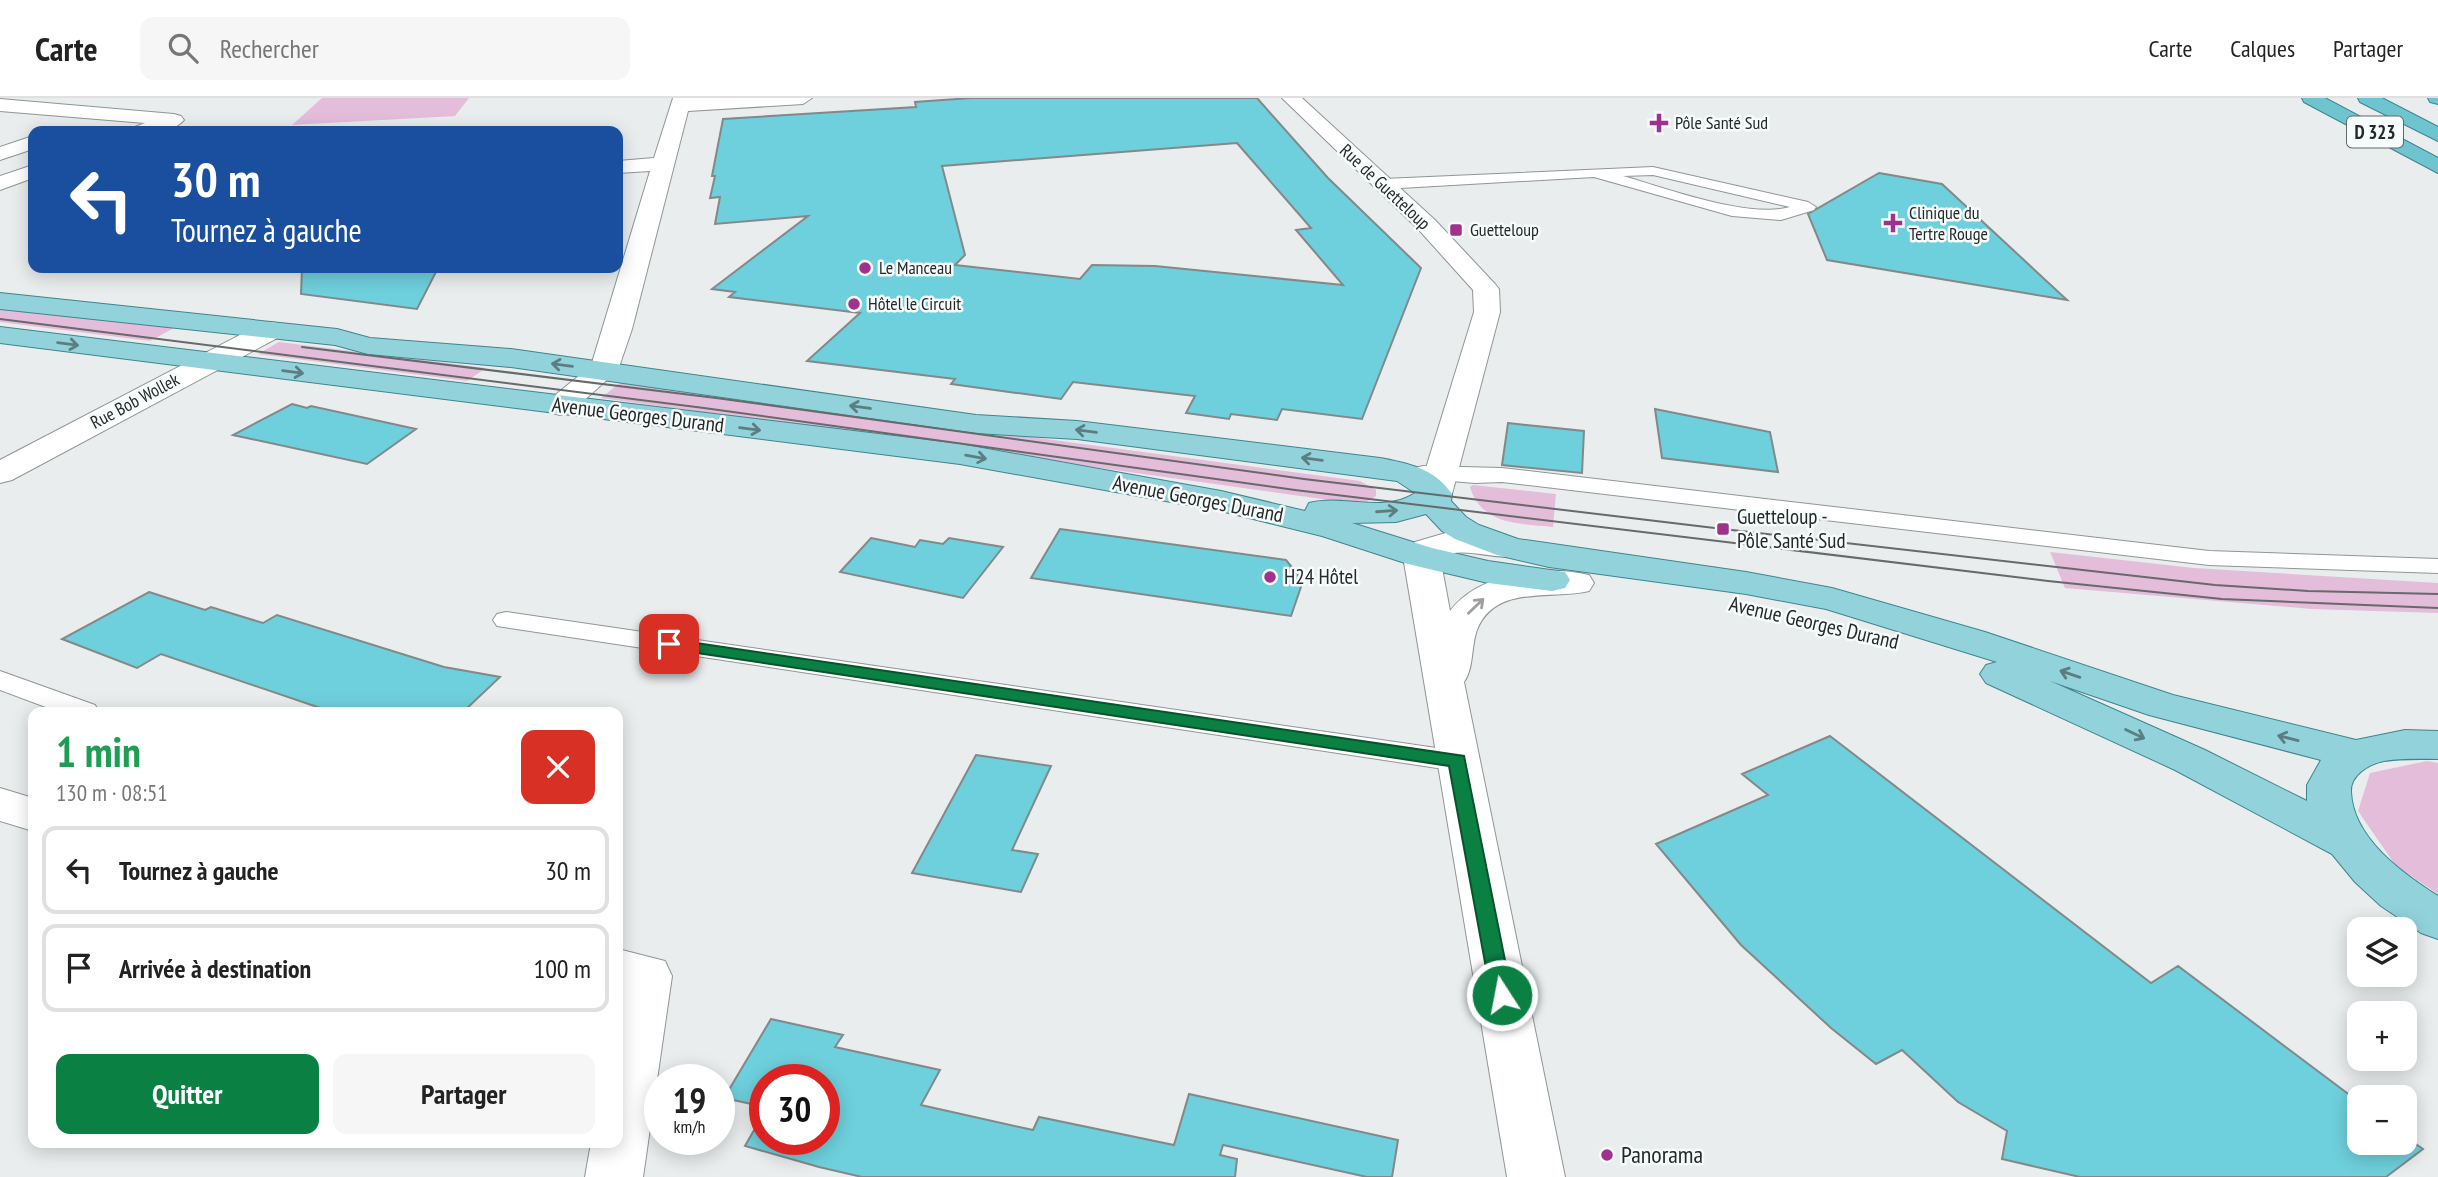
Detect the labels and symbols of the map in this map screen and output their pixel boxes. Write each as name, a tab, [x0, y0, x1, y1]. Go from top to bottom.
place label: Pôle Santé Sud	[1675, 111, 1768, 134]
marker: Pôle Santé Sud	[1649, 113, 1669, 133]
road number: D 323	[2347, 116, 2403, 148]
street label: Rue de Guetteloup	[1335, 139, 1436, 235]
place label: Clinique du Tertre Rouge	[1909, 201, 1988, 245]
marker: Clinique du Tertre Rouge	[1883, 213, 1903, 233]
place label: Guetteloup	[1470, 218, 1539, 241]
marker: Guetteloup	[1448, 222, 1464, 238]
place label: Le Manceau	[879, 256, 952, 279]
marker: Le Manceau	[857, 260, 873, 276]
place label: Hôtel le Circuit	[868, 292, 961, 315]
marker: Hôtel le Circuit	[846, 296, 862, 312]
one-way arrow	[56, 337, 79, 350]
one-way arrow	[551, 358, 574, 371]
one-way arrow	[282, 366, 304, 379]
street label: Rue Bob Wollek	[86, 368, 183, 434]
street label: Avenue Georges Durand	[550, 391, 726, 438]
one-way arrow	[849, 400, 872, 413]
one-way arrow	[738, 422, 761, 435]
one-way arrow	[1075, 424, 1098, 437]
one-way arrow	[964, 450, 986, 464]
one-way arrow	[1301, 453, 1324, 466]
street label: Avenue Georges Durand	[1111, 469, 1286, 528]
place label: Guetteloup - Pôle Santé Sud	[1737, 503, 1846, 554]
one-way arrow	[1375, 504, 1397, 517]
marker: Guetteloup - Pôle Santé Sud	[1715, 521, 1731, 537]
place label: H24 Hôtel	[1284, 563, 1358, 590]
marker: H24 Hôtel	[1262, 569, 1278, 585]
street label: Avenue Georges Durand	[1727, 590, 1901, 655]
one-way arrow	[1467, 598, 1484, 615]
pin	[639, 614, 699, 674]
one-way arrow	[2060, 667, 2082, 679]
one-way arrow	[2124, 728, 2145, 741]
one-way arrow	[2277, 731, 2300, 744]
position arrow	[1465, 958, 1539, 1032]
speed limit sign: 30	[749, 1064, 840, 1155]
place label: Panorama	[1621, 1139, 1703, 1170]
marker: Panorama	[1599, 1147, 1615, 1163]

